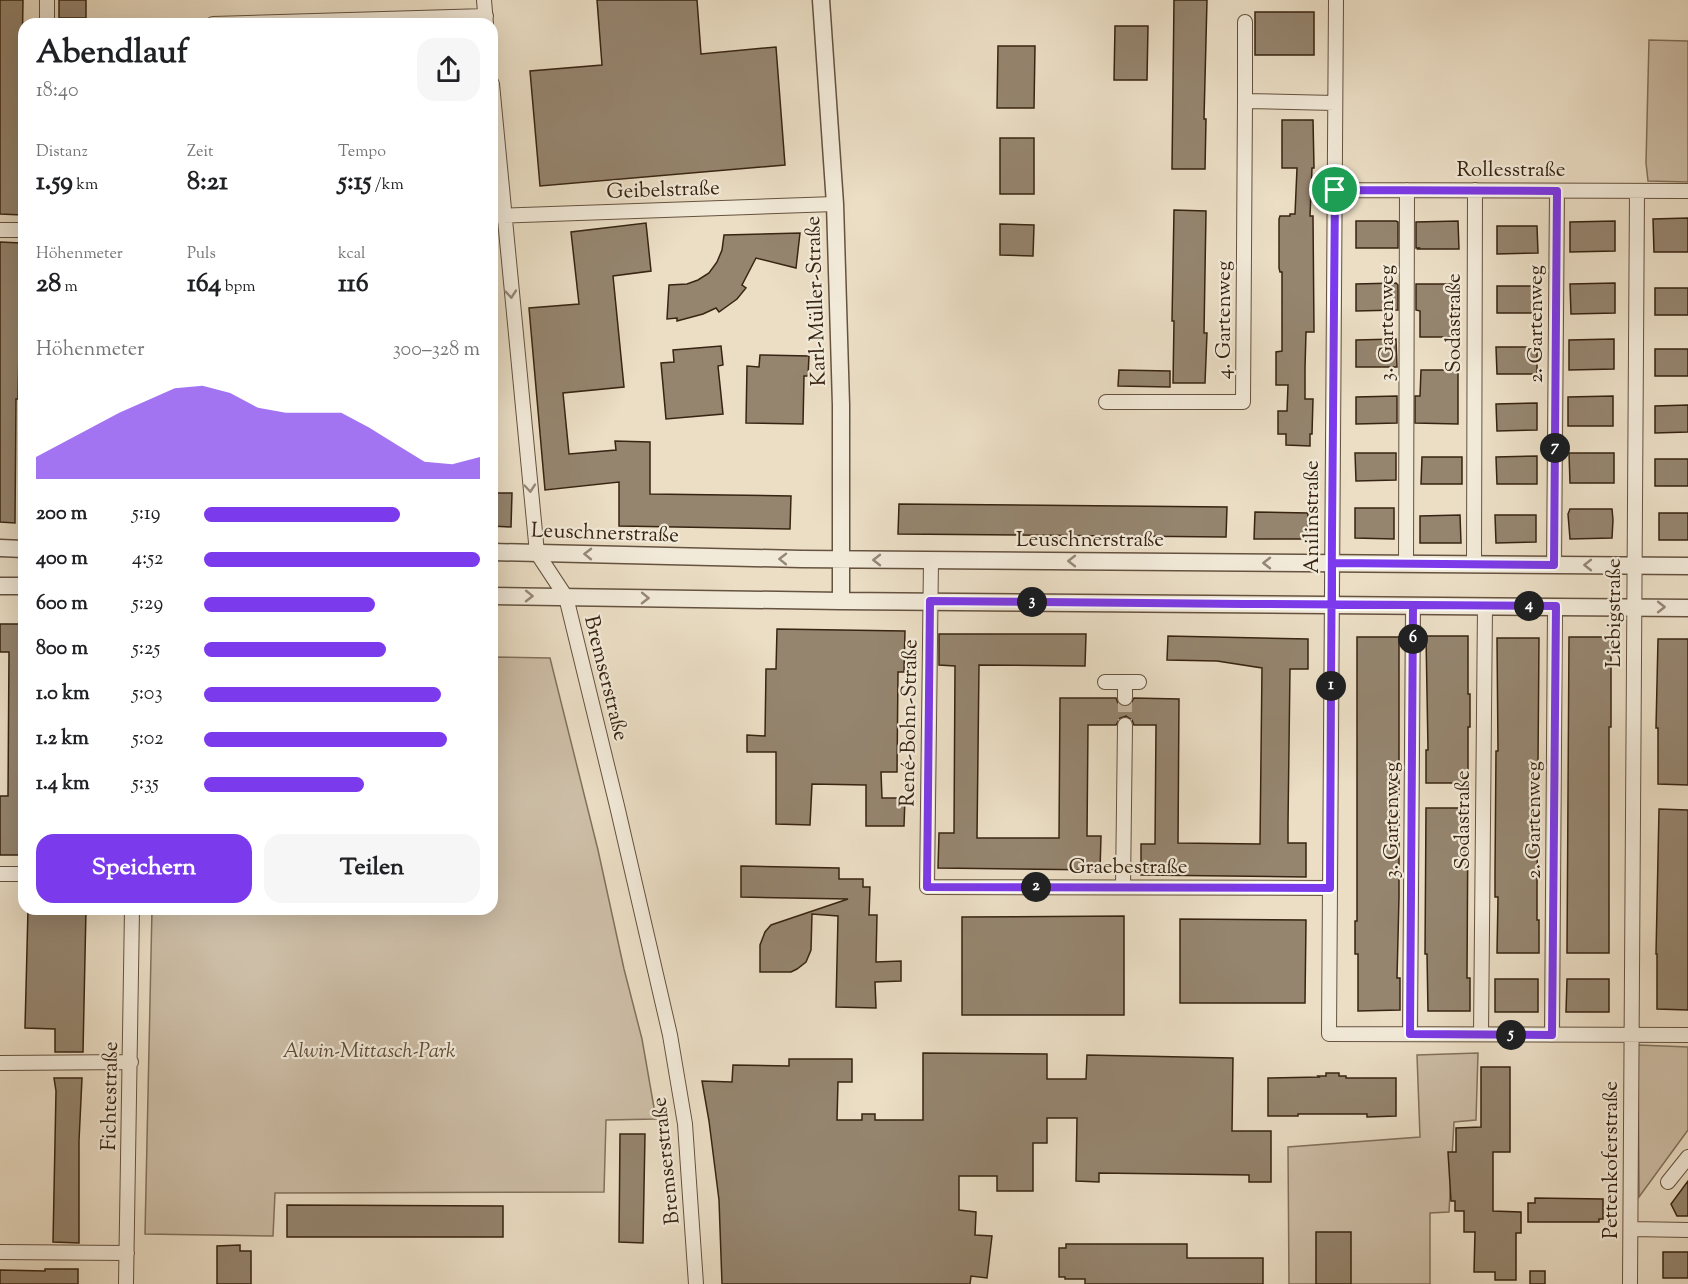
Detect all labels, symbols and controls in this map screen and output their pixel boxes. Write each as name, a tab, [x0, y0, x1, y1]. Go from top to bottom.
text: Abendlauf	[36, 30, 188, 78]
button: share	[417, 38, 480, 101]
text: 18:40	[36, 77, 78, 106]
text: Distanz	[36, 141, 88, 164]
text: Zeit	[187, 141, 213, 164]
text: Tempo	[338, 141, 386, 164]
street label: Rollesstraße	[1456, 156, 1566, 186]
text: 1.59	[36, 164, 73, 201]
text: 8:21	[187, 164, 228, 201]
text: 5:15	[338, 164, 371, 201]
pin	[1309, 164, 1360, 215]
icon: arrive	[1318, 173, 1351, 206]
text: km	[73, 174, 98, 197]
text: /km	[371, 174, 404, 197]
street label: Geibelstraße	[606, 174, 720, 208]
street label: Karl-Müller-Straße	[799, 215, 835, 387]
text: Höhenmeter	[36, 243, 123, 266]
text: Puls	[187, 243, 216, 266]
text: kcal	[338, 243, 366, 266]
street label: 4. Gartenweg	[1210, 261, 1240, 379]
street label: 3. Gartenweg	[1373, 265, 1403, 381]
street label: 2. Gartenweg	[1522, 265, 1552, 383]
text: 28	[36, 266, 61, 303]
text: 164	[187, 266, 221, 303]
text: 116	[338, 266, 369, 303]
street label: Sodastraße	[1440, 273, 1470, 373]
text: m	[61, 276, 78, 299]
text: bpm	[221, 276, 256, 299]
one-way arrow	[504, 290, 517, 299]
text: Höhenmeter	[36, 336, 145, 365]
text: 300–328 m	[393, 336, 480, 365]
pin: 7	[1540, 433, 1570, 463]
text: 7	[1551, 436, 1559, 459]
street label: Anilinstraße	[1298, 460, 1328, 574]
one-way arrow	[523, 484, 536, 493]
text: 200 m	[36, 500, 87, 529]
text: 5:19	[132, 500, 160, 529]
street label: Leuschnerstraße	[530, 516, 680, 552]
street label: Leuschnerstraße	[1016, 526, 1164, 556]
text: 400 m	[36, 545, 88, 574]
text: 4:52	[132, 545, 163, 574]
one-way arrow	[583, 548, 592, 560]
one-way arrow	[778, 553, 787, 565]
one-way arrow	[872, 554, 881, 566]
one-way arrow	[1067, 555, 1076, 567]
one-way arrow	[1262, 557, 1271, 569]
street label: Liebigstraße	[1600, 558, 1630, 668]
one-way arrow	[1583, 559, 1592, 571]
pin: 3	[1017, 587, 1047, 617]
text: 600 m	[36, 590, 88, 619]
text: 5:29	[132, 590, 163, 619]
one-way arrow	[524, 590, 533, 603]
text: 3	[1029, 590, 1035, 613]
pin: 4	[1514, 591, 1544, 621]
one-way arrow	[641, 592, 650, 604]
text: 4	[1525, 594, 1533, 617]
one-way arrow	[1656, 601, 1665, 613]
street label: Bremserstraße	[575, 613, 635, 744]
pin: 6	[1398, 624, 1428, 654]
text: 6	[1409, 627, 1417, 650]
text: 800 m	[36, 635, 88, 664]
text: 5:25	[132, 635, 160, 664]
street label: René-Bohn-Straße	[894, 639, 926, 807]
pin: 1	[1316, 671, 1346, 701]
text: 1	[1328, 674, 1334, 697]
text: 1.0 km	[36, 680, 90, 709]
text: 5:03	[132, 680, 163, 709]
text: 1.2 km	[36, 725, 89, 754]
text: 5:02	[132, 725, 164, 754]
street label: 2. Gartenweg	[1520, 761, 1550, 879]
street label: 3. Gartenweg	[1378, 762, 1408, 878]
text: 1.4 km	[36, 770, 90, 799]
text: 5:35	[132, 770, 159, 799]
street label: Sodastraße	[1449, 770, 1479, 870]
button: Speichern	[36, 834, 252, 903]
button: Teilen	[264, 834, 480, 903]
street label: Graebestraße	[1068, 853, 1188, 883]
pin: 2	[1021, 872, 1051, 902]
text: 2	[1032, 875, 1040, 898]
pin: 5	[1496, 1020, 1526, 1050]
text: 5	[1508, 1023, 1514, 1046]
park label: Alwin-Mittasch-Park	[282, 1037, 456, 1067]
street label: Fichtestraße	[95, 1041, 127, 1151]
street label: Pettenkoferstraße	[1597, 1081, 1627, 1239]
street label: Bremserstraße	[645, 1096, 689, 1226]

